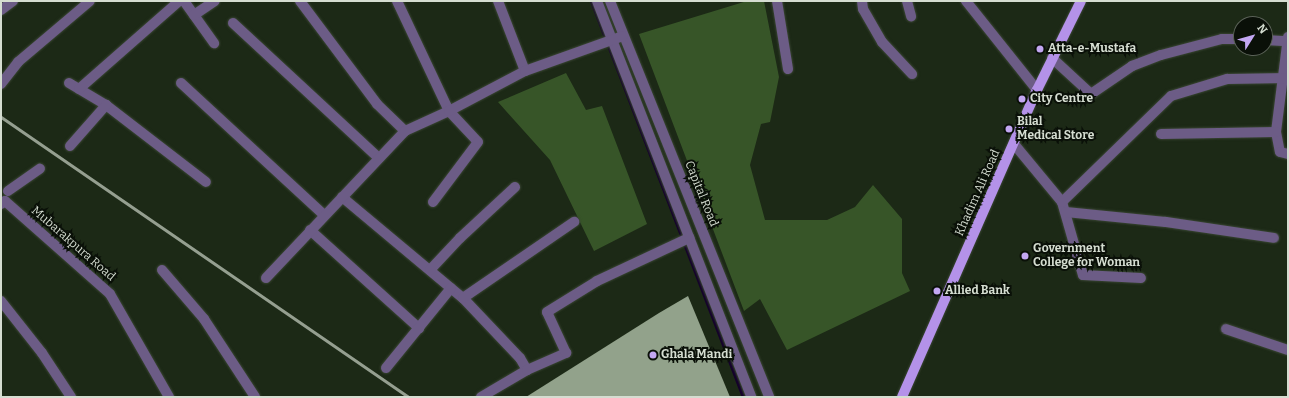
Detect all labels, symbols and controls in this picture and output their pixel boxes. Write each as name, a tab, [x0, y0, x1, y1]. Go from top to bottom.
north arrow	[1233, 16, 1273, 56]
text: N	[1254, 22, 1270, 36]
place label: Atta-e-Mustafa	[1048, 42, 1136, 56]
marker: Atta-e-Mustafa	[1035, 44, 1045, 54]
place label: City Centre	[1030, 92, 1093, 106]
marker: City Centre	[1017, 94, 1027, 104]
place label: Bilal Medical Store	[1017, 115, 1094, 143]
marker: Bilal Medical Store	[1004, 124, 1014, 134]
street label: Khadim Ali Road	[952, 148, 1004, 238]
street label: Capital Road	[681, 159, 721, 229]
street label: Mubarakpura Road	[28, 204, 118, 284]
place label: Government College for Woman	[1033, 242, 1140, 270]
marker: Government College for Woman	[1020, 251, 1030, 261]
place label: Allied Bank	[945, 284, 1010, 298]
marker: Allied Bank	[932, 286, 942, 296]
place label: Ghala Mandi	[661, 348, 732, 362]
marker: Ghala Mandi	[648, 350, 658, 360]

